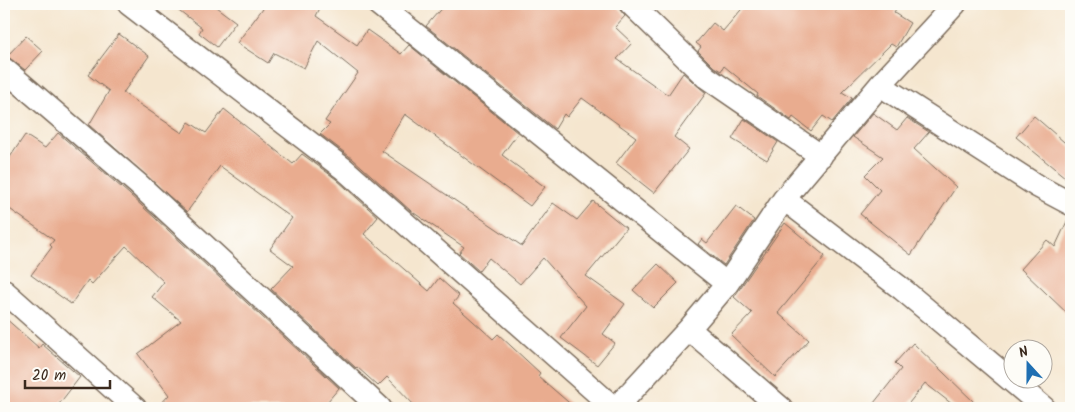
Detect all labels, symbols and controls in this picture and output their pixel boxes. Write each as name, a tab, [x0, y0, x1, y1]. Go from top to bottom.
north arrow	[1002, 340, 1052, 390]
text: N	[1016, 341, 1032, 365]
scale bar	[25, 357, 110, 389]
text: 20 m	[32, 364, 66, 388]

